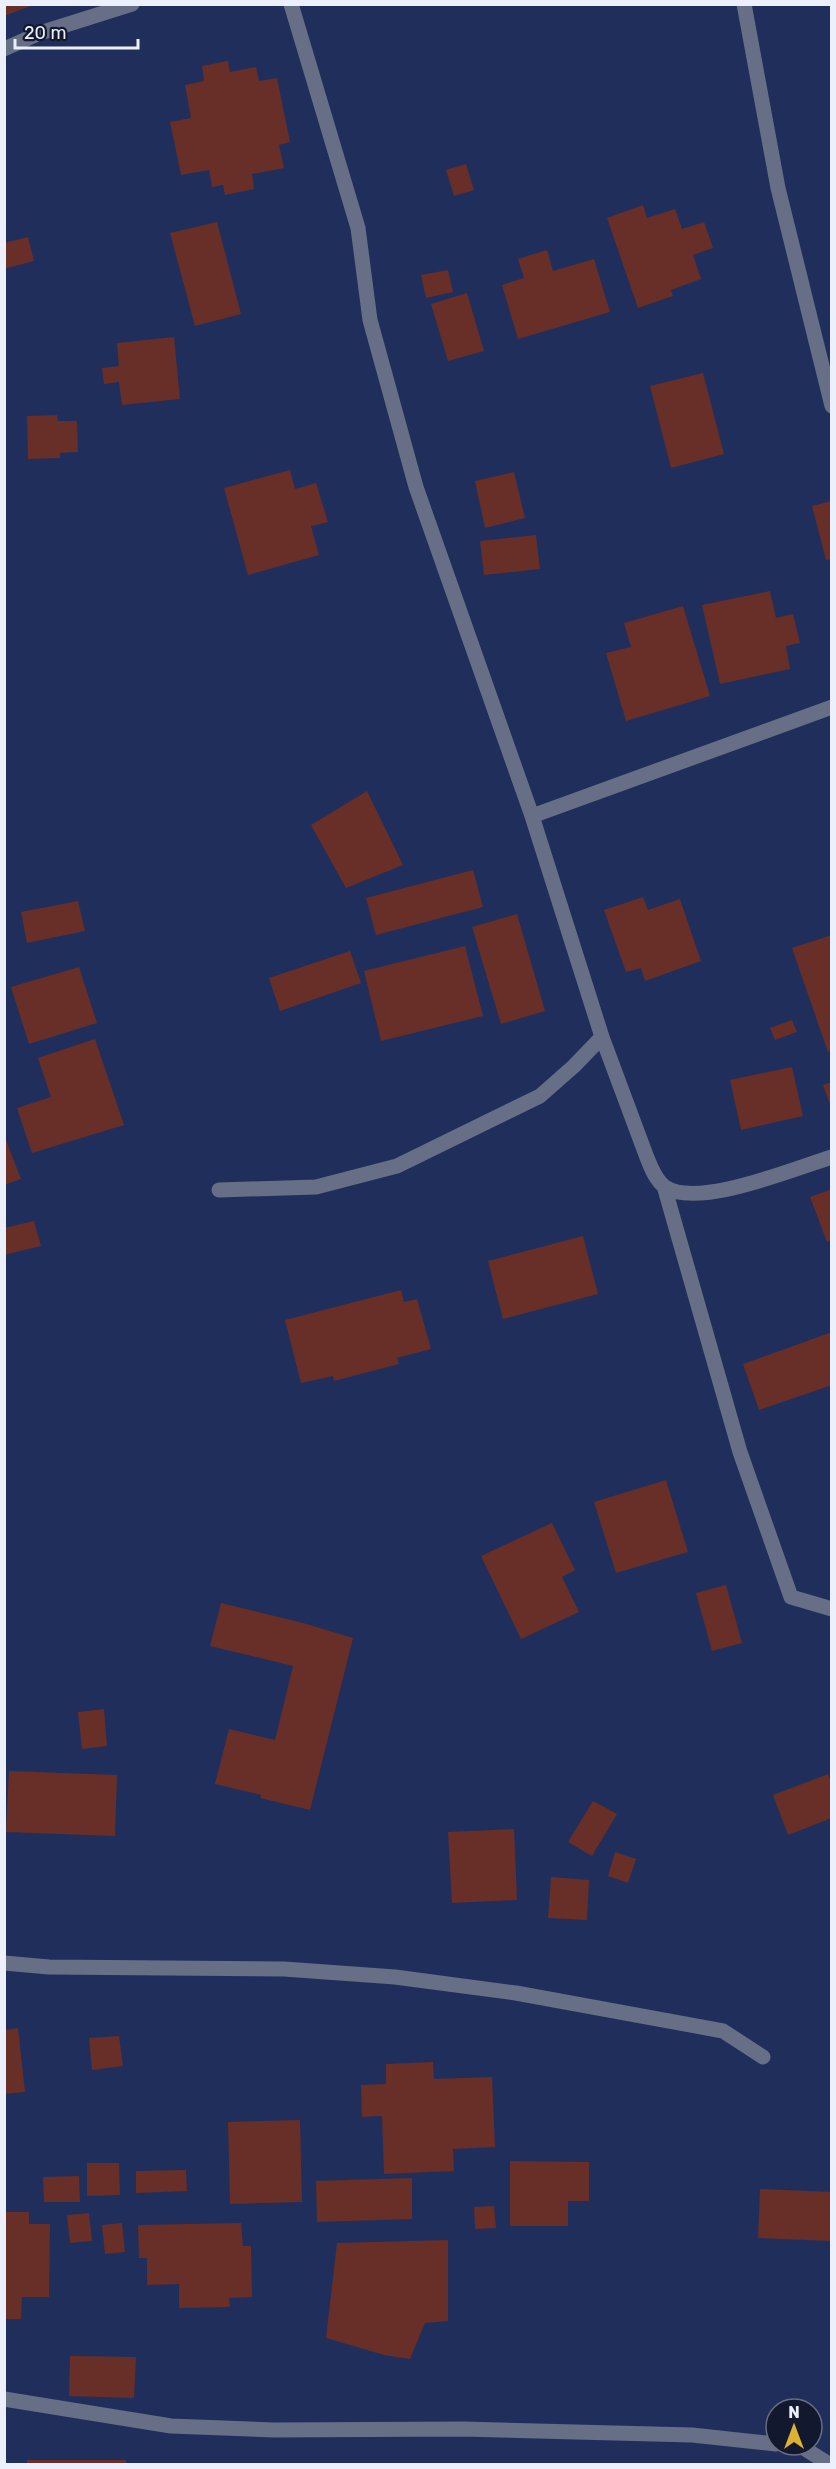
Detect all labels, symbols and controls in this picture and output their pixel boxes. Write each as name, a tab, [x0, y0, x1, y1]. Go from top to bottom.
scale bar	[15, 12, 138, 50]
text: 20 m	[24, 22, 66, 44]
north arrow	[764, 2397, 824, 2457]
text: N	[788, 2403, 800, 2422]

